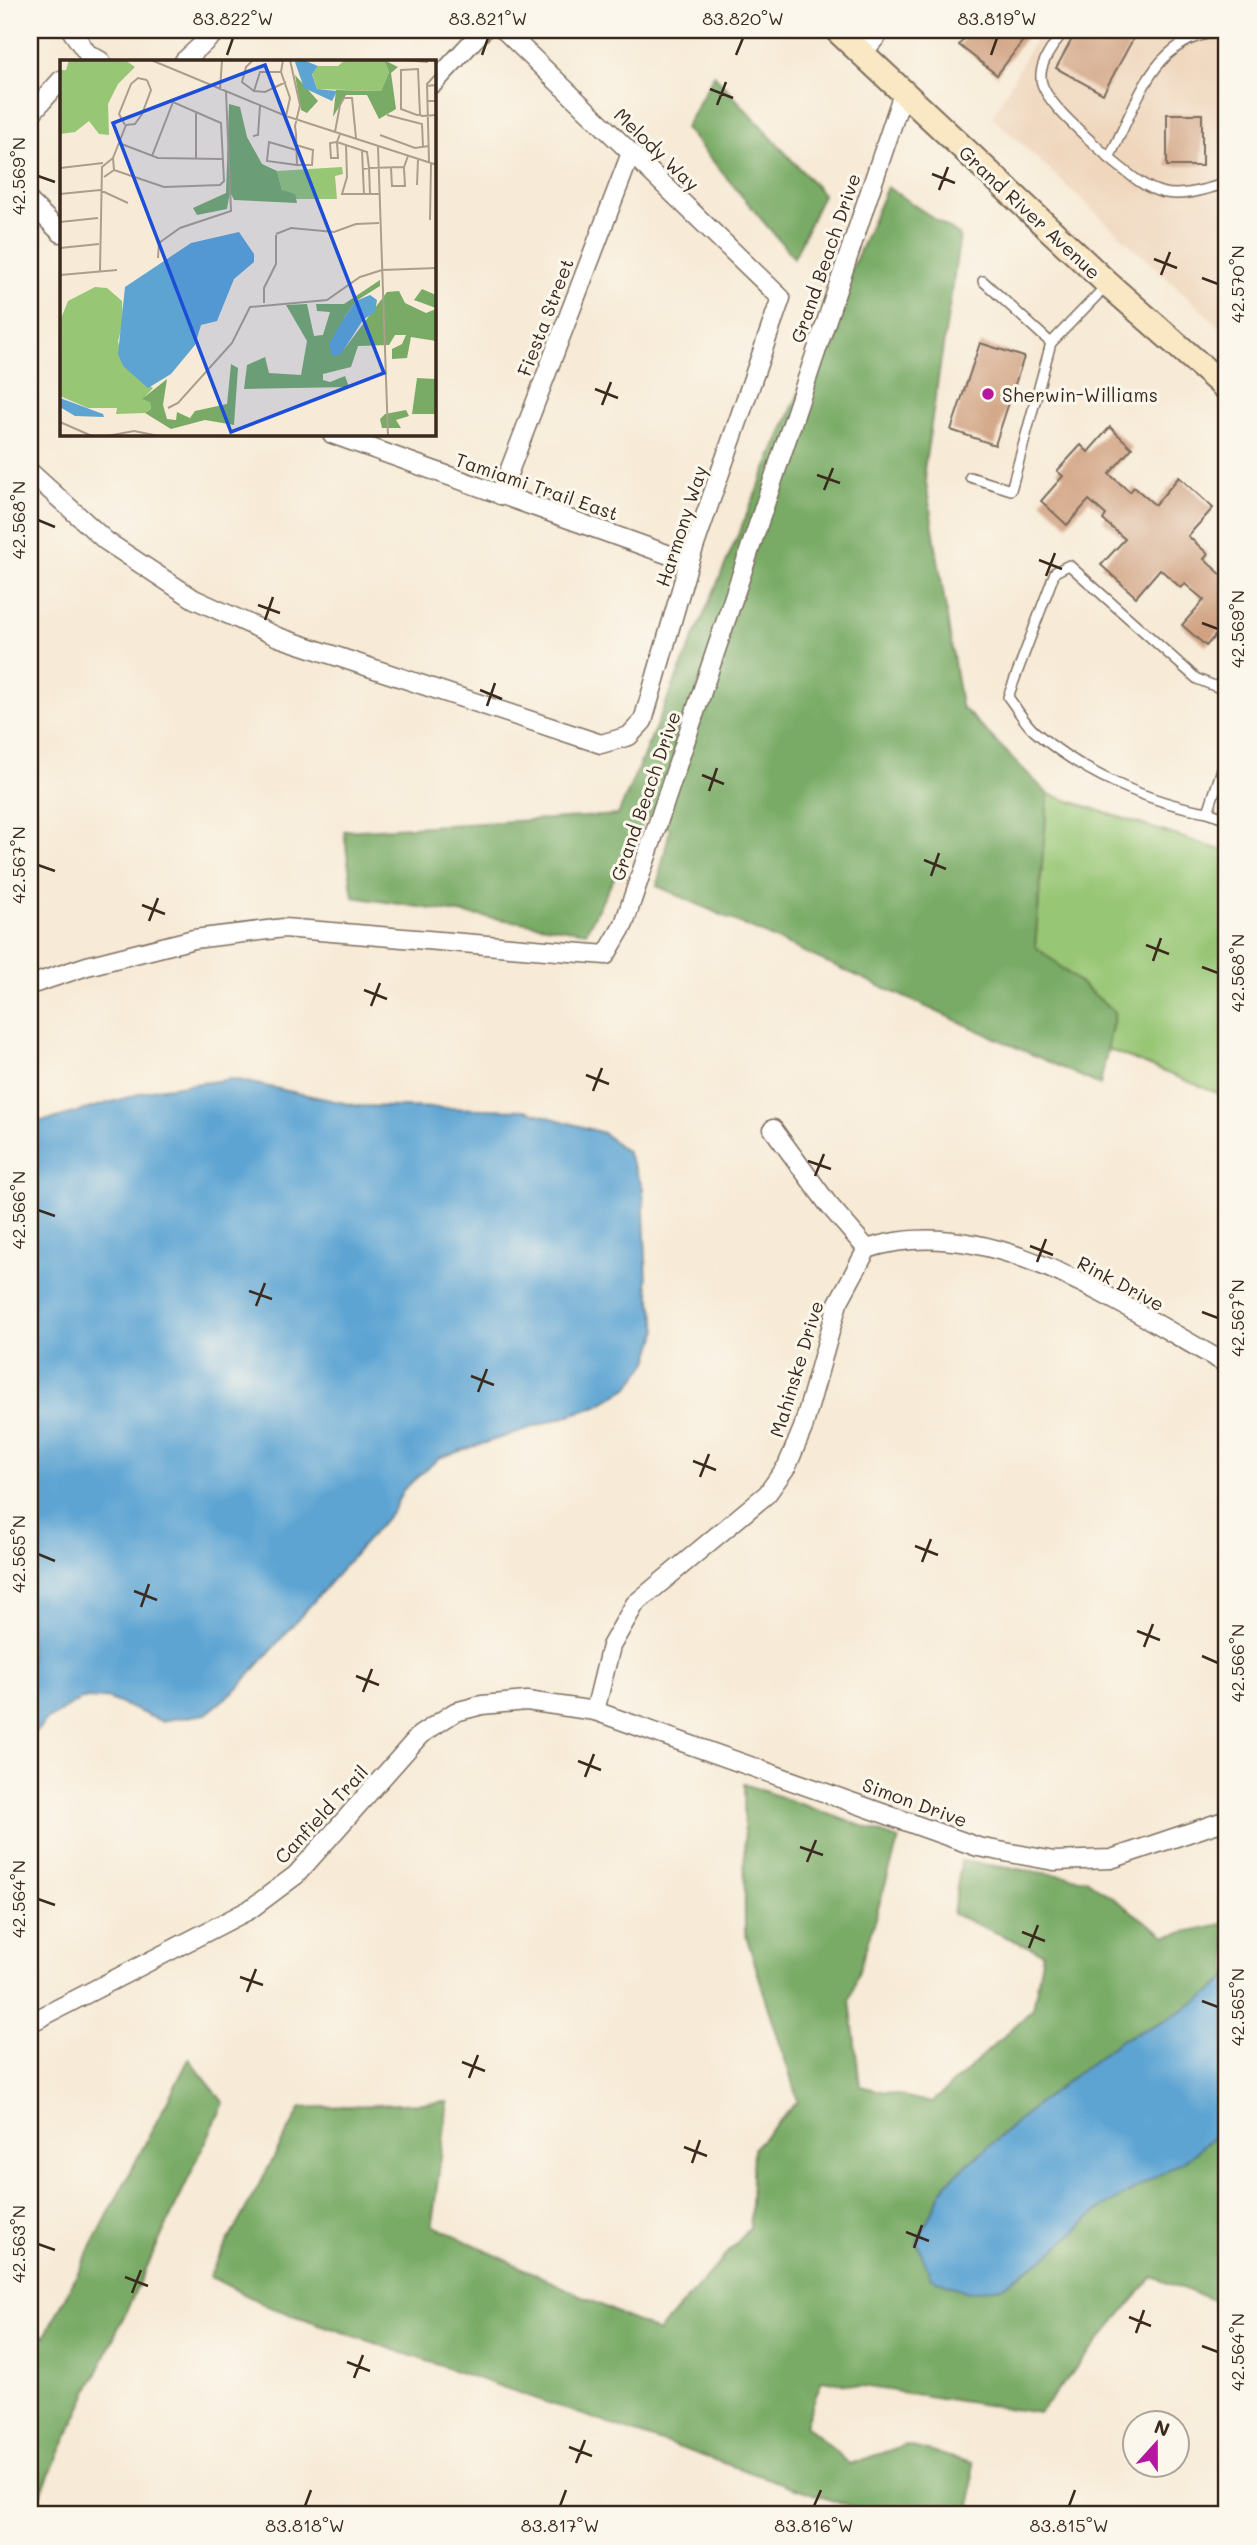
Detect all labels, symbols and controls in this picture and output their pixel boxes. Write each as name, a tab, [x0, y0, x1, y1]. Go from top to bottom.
text: 83.822°W	[193, 6, 273, 30]
text: 83.821°W	[449, 6, 527, 30]
text: 83.820°W	[702, 6, 784, 30]
text: 83.819°W	[957, 6, 1037, 30]
inset map	[60, 60, 436, 436]
street label: Melody Way	[609, 102, 705, 196]
text: 42.569°N	[6, 137, 30, 215]
street label: Grand River Avenue	[954, 140, 1106, 284]
street label: Grand Beach Drive	[784, 170, 866, 346]
text: 42.570°N	[1225, 245, 1249, 323]
street label: Fiesta Street	[511, 255, 579, 379]
place label: Sherwin-Williams	[1002, 382, 1158, 407]
marker: Sherwin-Williams	[980, 386, 996, 402]
street label: Tamiami Trail East	[452, 446, 622, 526]
street label: Harmony Way	[650, 462, 712, 590]
text: 42.568°N	[6, 481, 30, 559]
text: 42.569°N	[1225, 590, 1249, 668]
street label: Grand Beach Drive	[604, 708, 686, 884]
text: 42.567°N	[6, 826, 30, 904]
text: 42.568°N	[1225, 934, 1249, 1012]
text: 42.566°N	[6, 1171, 30, 1249]
street label: Rink Drive	[1073, 1250, 1169, 1316]
text: 42.567°N	[1225, 1279, 1249, 1357]
street label: Mahinske Drive	[763, 1298, 829, 1440]
text: 42.565°N	[6, 1515, 30, 1593]
text: 42.566°N	[1225, 1624, 1249, 1702]
street label: Canfield Trail	[269, 1759, 373, 1869]
street label: Simon Drive	[859, 1771, 971, 1833]
text: 42.564°N	[6, 1860, 30, 1938]
text: 42.565°N	[1225, 1968, 1249, 2046]
text: 42.563°N	[6, 2205, 30, 2283]
text: 42.564°N	[1225, 2313, 1249, 2391]
north arrow	[1120, 2408, 1190, 2478]
text: N	[1151, 2413, 1173, 2442]
text: 83.818°W	[265, 2513, 345, 2537]
text: 83.817°W	[521, 2513, 599, 2537]
text: 83.816°W	[774, 2513, 854, 2537]
text: 83.815°W	[1030, 2513, 1108, 2537]

